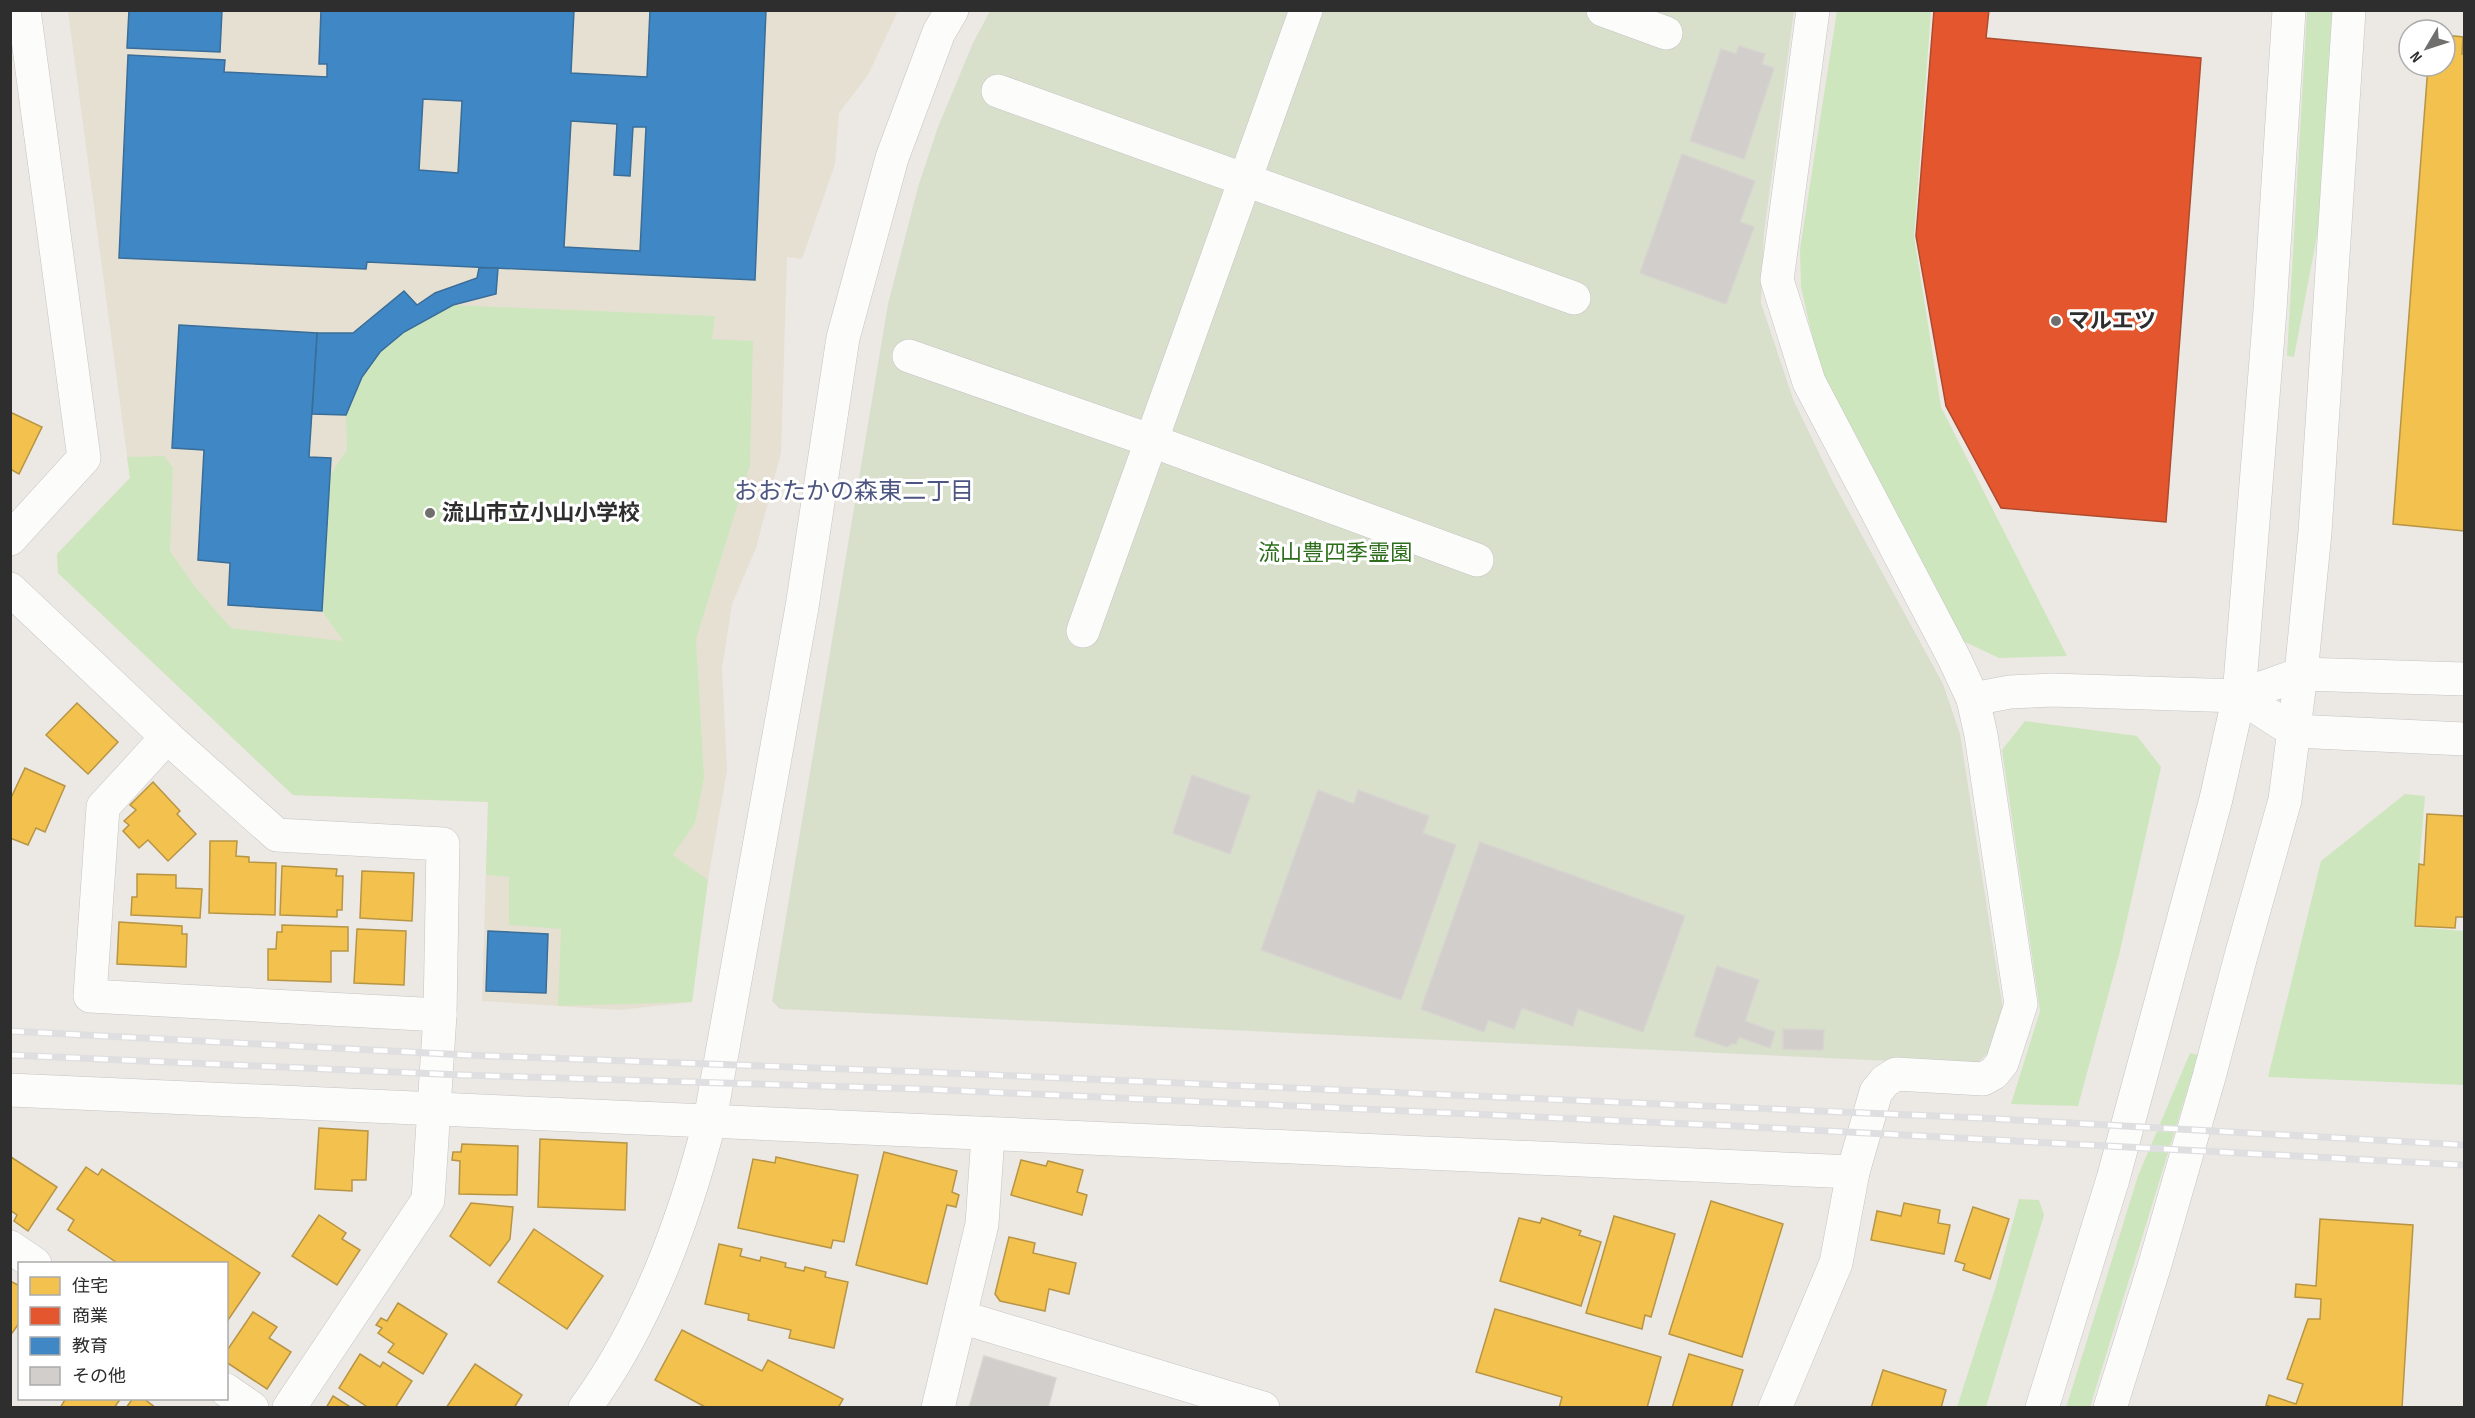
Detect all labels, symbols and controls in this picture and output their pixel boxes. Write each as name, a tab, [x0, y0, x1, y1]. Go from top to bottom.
north arrow	[2397, 18, 2457, 78]
text: N	[2406, 47, 2427, 66]
place label: マルエツ	[2068, 308, 2156, 335]
marker: マルエツ	[2049, 314, 2063, 328]
district label: おおたかの森東二丁目	[734, 477, 974, 506]
place label: 流山市立小山小学校	[442, 500, 640, 527]
marker: 流山市立小山小学校	[423, 506, 437, 520]
park label: 流山豊四季霊園	[1258, 540, 1412, 567]
legend	[18, 1262, 228, 1400]
text: 住宅	[72, 1276, 108, 1297]
text: 商業	[72, 1306, 108, 1327]
text: 教育	[72, 1336, 108, 1357]
text: その他	[72, 1366, 126, 1387]

